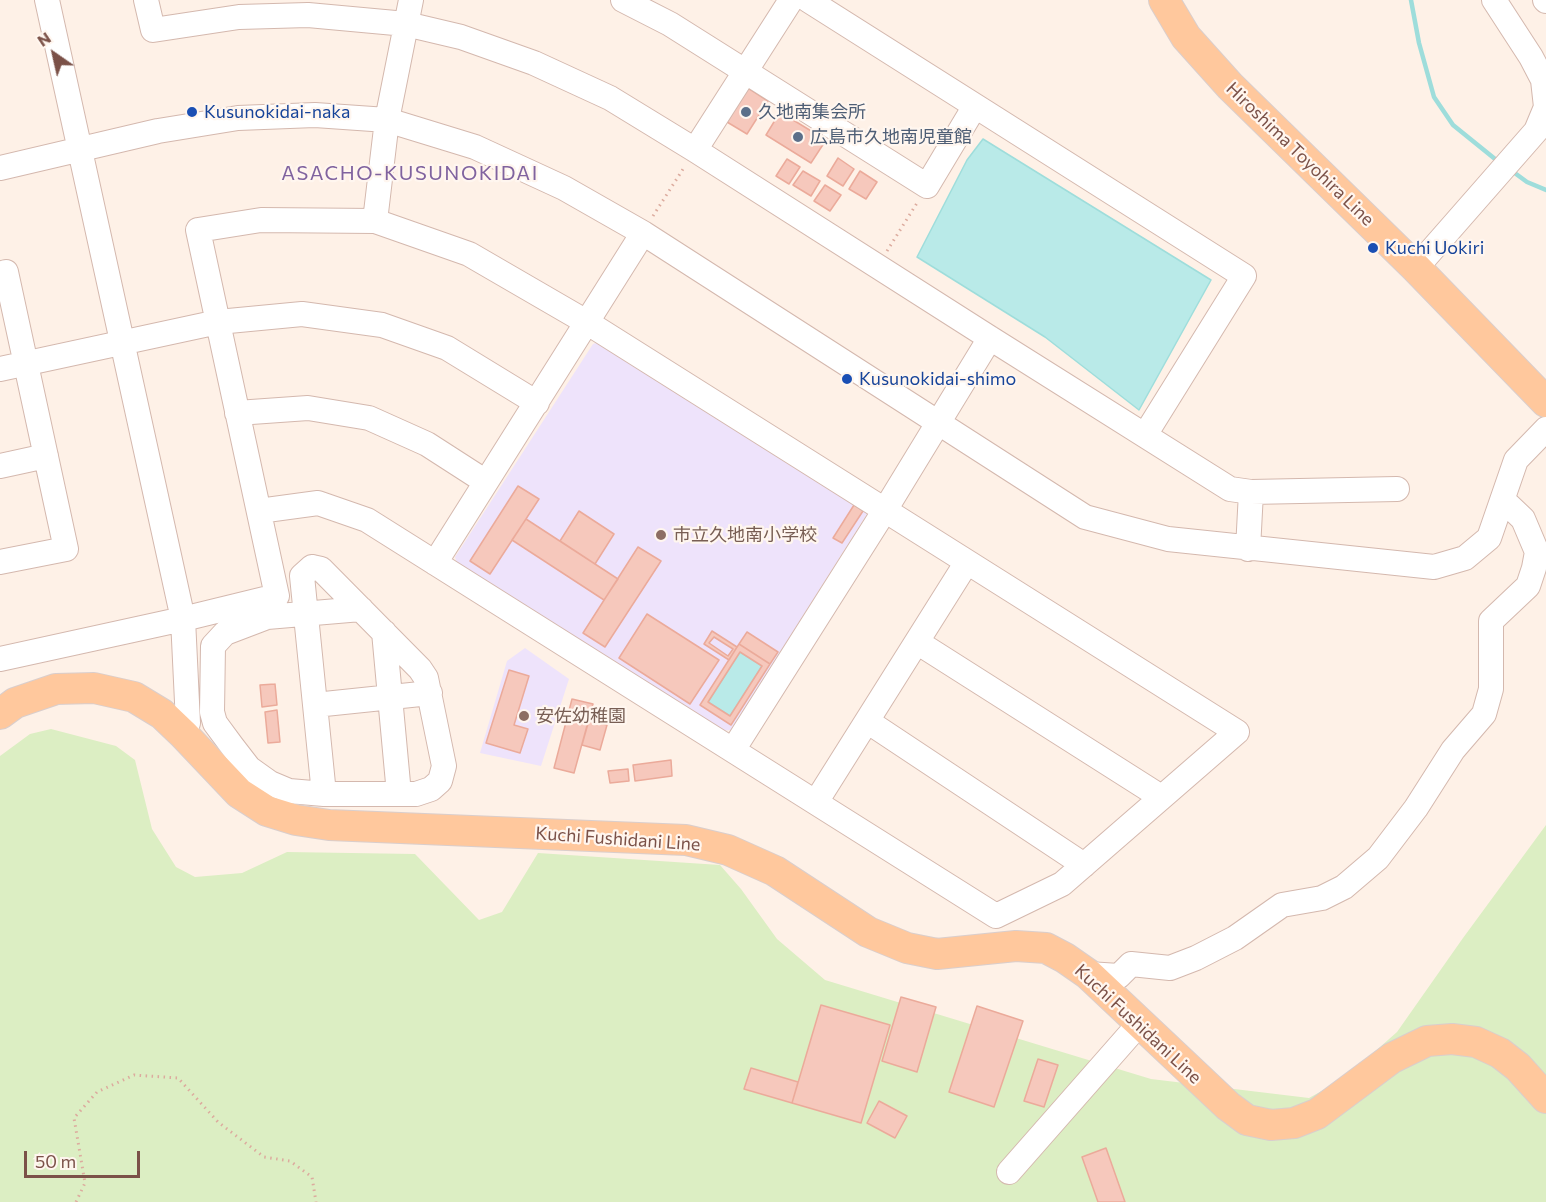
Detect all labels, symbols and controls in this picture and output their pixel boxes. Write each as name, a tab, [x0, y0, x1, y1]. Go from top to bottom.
north arrow	[24, 24, 84, 84]
text: N	[33, 27, 54, 50]
street label: Hiroshima Toyohira Line	[1222, 78, 1378, 230]
place label: Kusunokidai-naka	[204, 101, 351, 123]
place label: 久地南集会所	[758, 101, 866, 123]
marker: Kusunokidai-naka	[185, 105, 199, 119]
marker: 久地南集会所	[739, 105, 753, 119]
place label: 広島市久地南児童館	[810, 126, 972, 148]
marker: 広島市久地南児童館	[791, 130, 805, 144]
district label: ASACHO-KUSUNOKIDAI	[281, 161, 539, 185]
place label: Kuchi Uokiri	[1385, 237, 1484, 259]
marker: Kuchi Uokiri	[1366, 241, 1380, 255]
place label: Kusunokidai-shimo	[859, 368, 1016, 390]
marker: Kusunokidai-shimo	[840, 372, 854, 386]
place label: 市立久地南小学校	[673, 524, 817, 546]
marker: 市立久地南小学校	[654, 528, 668, 542]
place label: 安佐幼稚園	[536, 705, 626, 727]
marker: 安佐幼稚園	[517, 709, 531, 723]
street label: Kuchi Fushidani Line	[535, 822, 701, 856]
street label: Kuchi Fushidani Line	[1070, 960, 1206, 1088]
scale bar	[27, 1139, 142, 1177]
text: 50 m	[35, 1150, 76, 1172]

